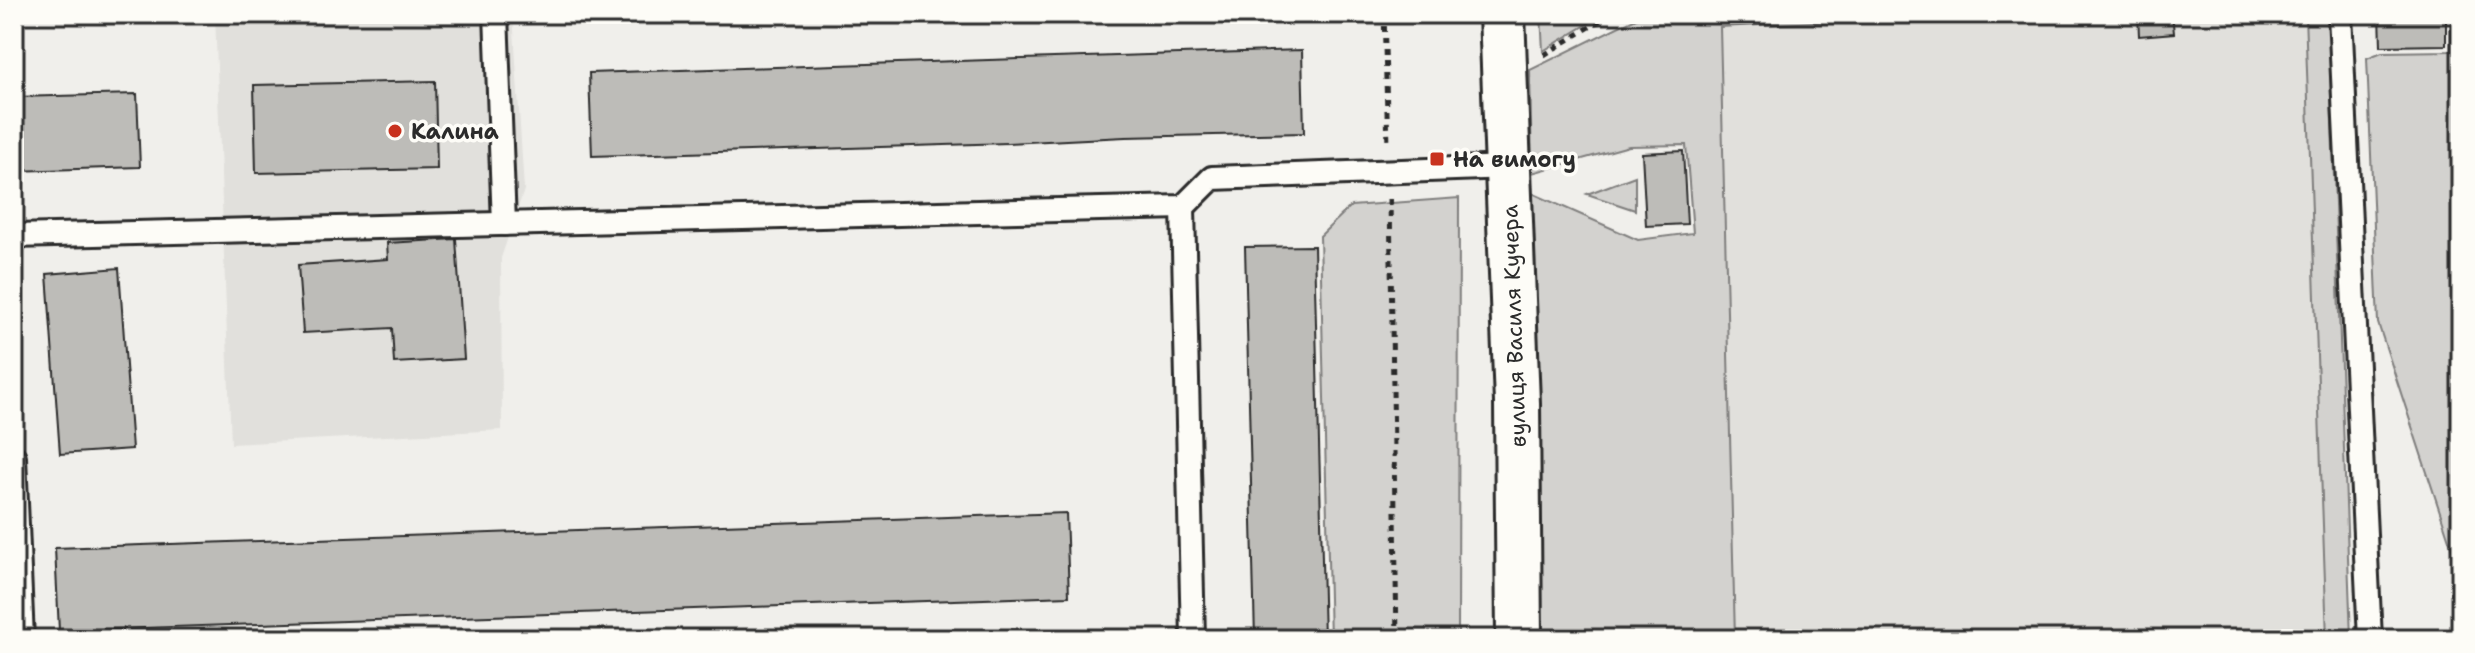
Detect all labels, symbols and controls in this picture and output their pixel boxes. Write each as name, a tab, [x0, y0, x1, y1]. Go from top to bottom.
place label: Калина	[411, 117, 499, 146]
marker: Калина	[386, 122, 404, 140]
place label: На вимогу	[1453, 145, 1576, 174]
marker: На вимогу	[1428, 150, 1446, 168]
street label: вулиця Василя Кучера	[1495, 204, 1533, 448]

